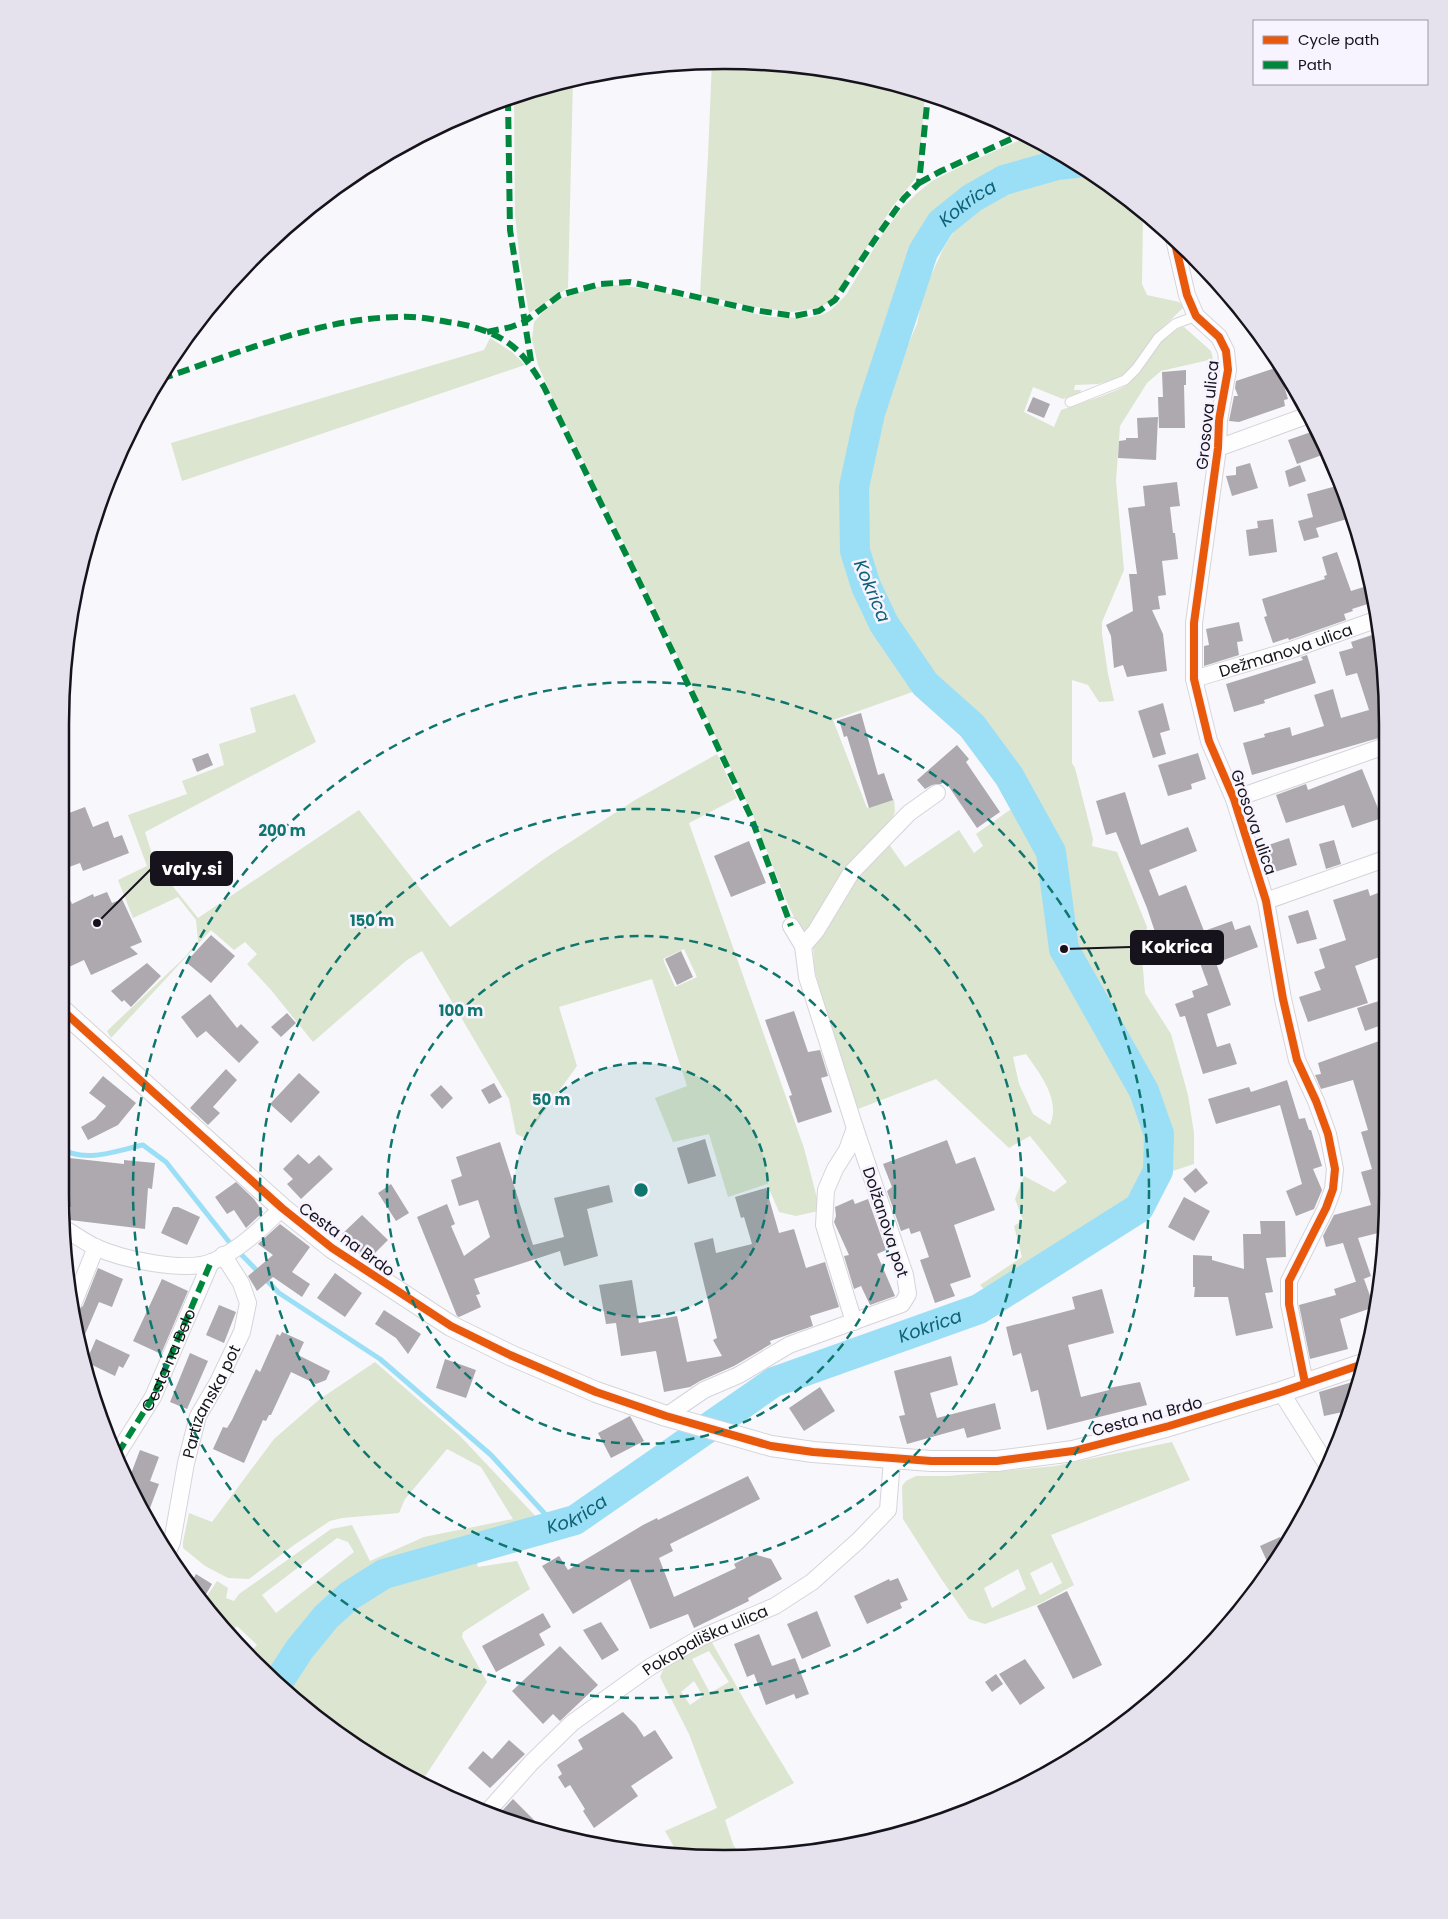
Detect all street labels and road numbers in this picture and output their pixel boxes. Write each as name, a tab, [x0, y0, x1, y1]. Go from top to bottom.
street label: Grosova ulica	[1190, 359, 1225, 471]
street label: Dežmanova ulica	[1216, 618, 1356, 683]
street label: Grosova ulica	[1225, 766, 1282, 878]
street label: Dolžanova pot	[857, 1164, 914, 1281]
street label: Cesta na Brdo	[294, 1197, 399, 1282]
street label: Cesta na Belo	[135, 1305, 202, 1416]
street label: Partizanska pot	[177, 1341, 246, 1461]
street label: Cesta na Brdo	[1089, 1391, 1205, 1442]
street label: Pokopališka ulica	[638, 1599, 772, 1681]

